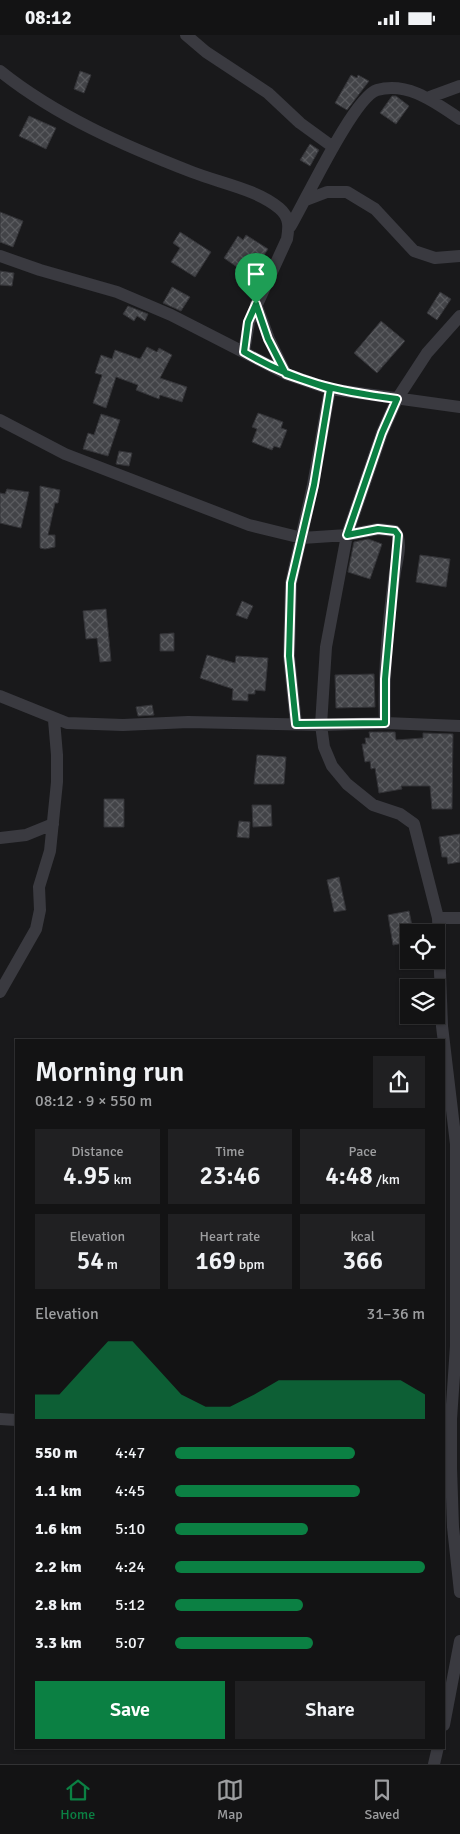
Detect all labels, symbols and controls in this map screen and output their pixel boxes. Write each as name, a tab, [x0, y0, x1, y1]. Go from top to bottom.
text: 08:12	[25, 6, 72, 30]
pin	[235, 253, 277, 304]
icon: arrive	[242, 260, 270, 288]
map controls	[400, 924, 445, 1024]
button: locate	[400, 924, 445, 969]
button: layers	[400, 979, 445, 1024]
text: Morning run	[35, 1055, 184, 1089]
button: share	[373, 1056, 425, 1108]
text: 08:12 · 9 × 550 m	[35, 1091, 152, 1111]
text: Distance	[71, 1143, 123, 1160]
text: Time	[216, 1143, 244, 1160]
text: Pace	[349, 1143, 377, 1160]
text: 4.95	[63, 1160, 110, 1191]
text: 23:46	[199, 1160, 261, 1191]
text: 4:48	[325, 1160, 373, 1191]
text: km	[110, 1171, 132, 1188]
text: /km	[373, 1171, 400, 1188]
text: Elevation	[69, 1228, 125, 1245]
text: Heart rate	[200, 1228, 260, 1245]
text: kcal	[350, 1228, 375, 1245]
text: 54	[77, 1245, 104, 1276]
text: 169	[195, 1245, 236, 1276]
text: 366	[342, 1245, 383, 1276]
text: m	[104, 1256, 118, 1273]
text: bpm	[236, 1256, 265, 1273]
text: Elevation	[35, 1304, 99, 1324]
text: 31–36 m	[367, 1304, 425, 1324]
text: 550 m	[35, 1443, 77, 1463]
text: 4:47	[115, 1443, 145, 1463]
text: 1.1 km	[35, 1481, 82, 1501]
text: 4:45	[115, 1481, 145, 1501]
text: 1.6 km	[35, 1519, 82, 1539]
text: 5:10	[115, 1519, 145, 1539]
text: 2.2 km	[35, 1557, 82, 1577]
text: 4:24	[115, 1557, 145, 1577]
text: 2.8 km	[35, 1595, 82, 1615]
text: 5:12	[115, 1595, 145, 1615]
text: 3.3 km	[35, 1633, 82, 1653]
text: 5:07	[115, 1633, 145, 1653]
button: Save	[35, 1681, 225, 1739]
button: Share	[235, 1681, 425, 1739]
tab: Home	[60, 1776, 95, 1823]
tab: Map	[216, 1776, 244, 1823]
tab: Saved	[364, 1776, 400, 1823]

